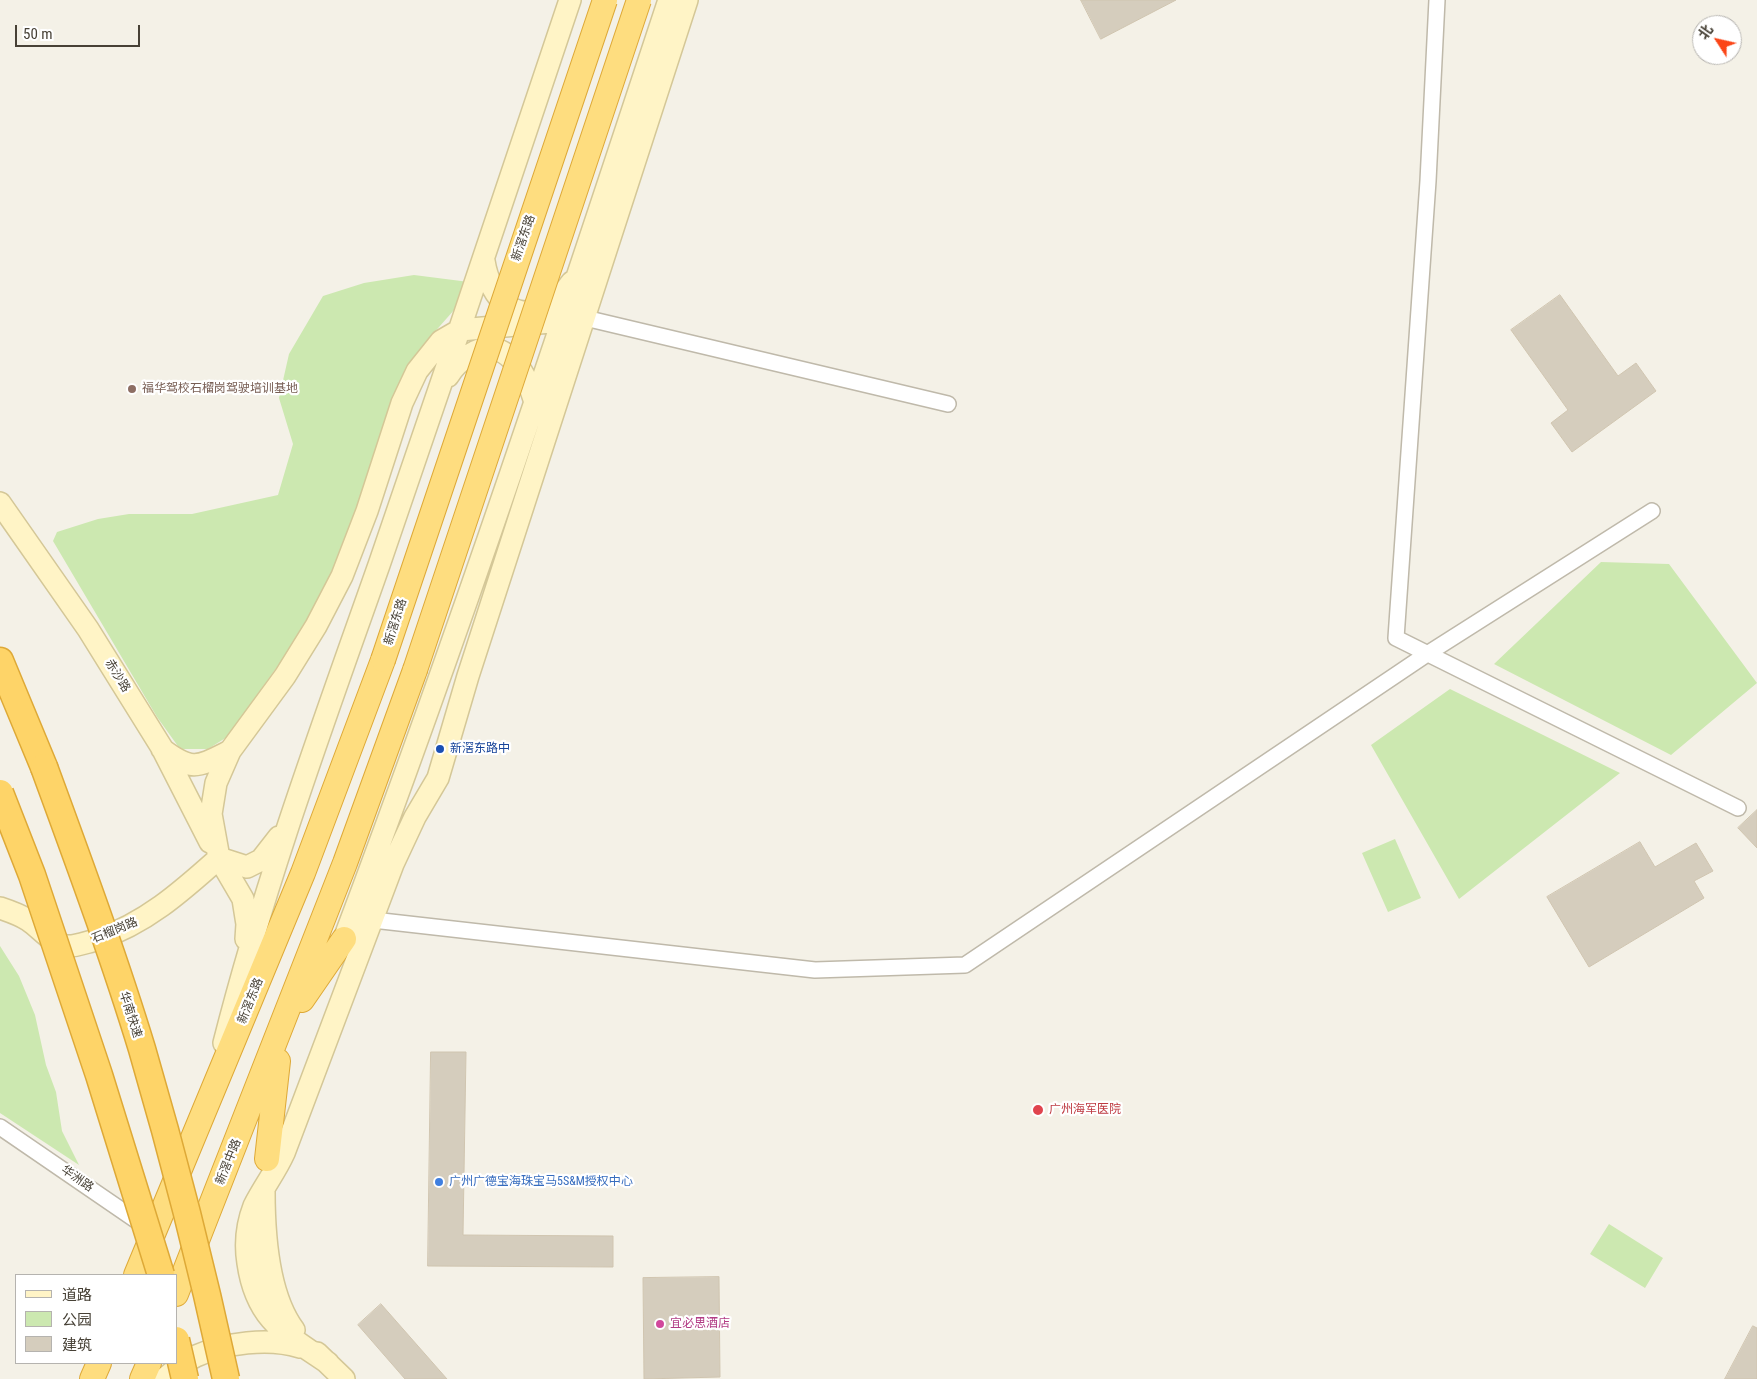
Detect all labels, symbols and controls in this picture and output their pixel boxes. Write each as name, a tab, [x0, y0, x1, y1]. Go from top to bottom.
scale bar	[18, 15, 142, 47]
north arrow	[1692, 15, 1742, 65]
text: 北	[1695, 22, 1716, 42]
text: 50 m	[23, 25, 53, 43]
street label: 新滘东路	[509, 213, 539, 263]
place label: 福华驾校石榴岗驾驶培训基地	[142, 382, 298, 396]
marker: 福华驾校石榴岗驾驶培训基地	[126, 383, 138, 395]
street label: 新滘东路	[382, 597, 410, 647]
street label: 赤沙路	[101, 657, 133, 695]
place label: 新滘东路中	[450, 742, 510, 756]
marker: 新滘东路中	[434, 743, 446, 755]
street label: 石榴岗路	[90, 915, 140, 947]
street label: 新滘东路	[235, 976, 267, 1026]
street label: 华南快速	[116, 990, 144, 1040]
marker: 广州海军医院	[1031, 1103, 1045, 1117]
place label: 广州海军医院	[1049, 1103, 1121, 1117]
street label: 新滘中路	[213, 1137, 245, 1187]
street label: 华洲路	[58, 1163, 96, 1195]
place label: 广州广德宝海珠宝马5S&M授权中心	[449, 1175, 633, 1189]
marker: 广州广德宝海珠宝马5S&M授权中心	[433, 1176, 445, 1188]
legend	[15, 1274, 178, 1364]
text: 道路	[62, 1286, 92, 1304]
text: 公园	[62, 1311, 92, 1329]
place label: 宜必思酒店	[670, 1317, 730, 1331]
marker: 宜必思酒店	[654, 1318, 666, 1330]
text: 建筑	[62, 1336, 92, 1354]

